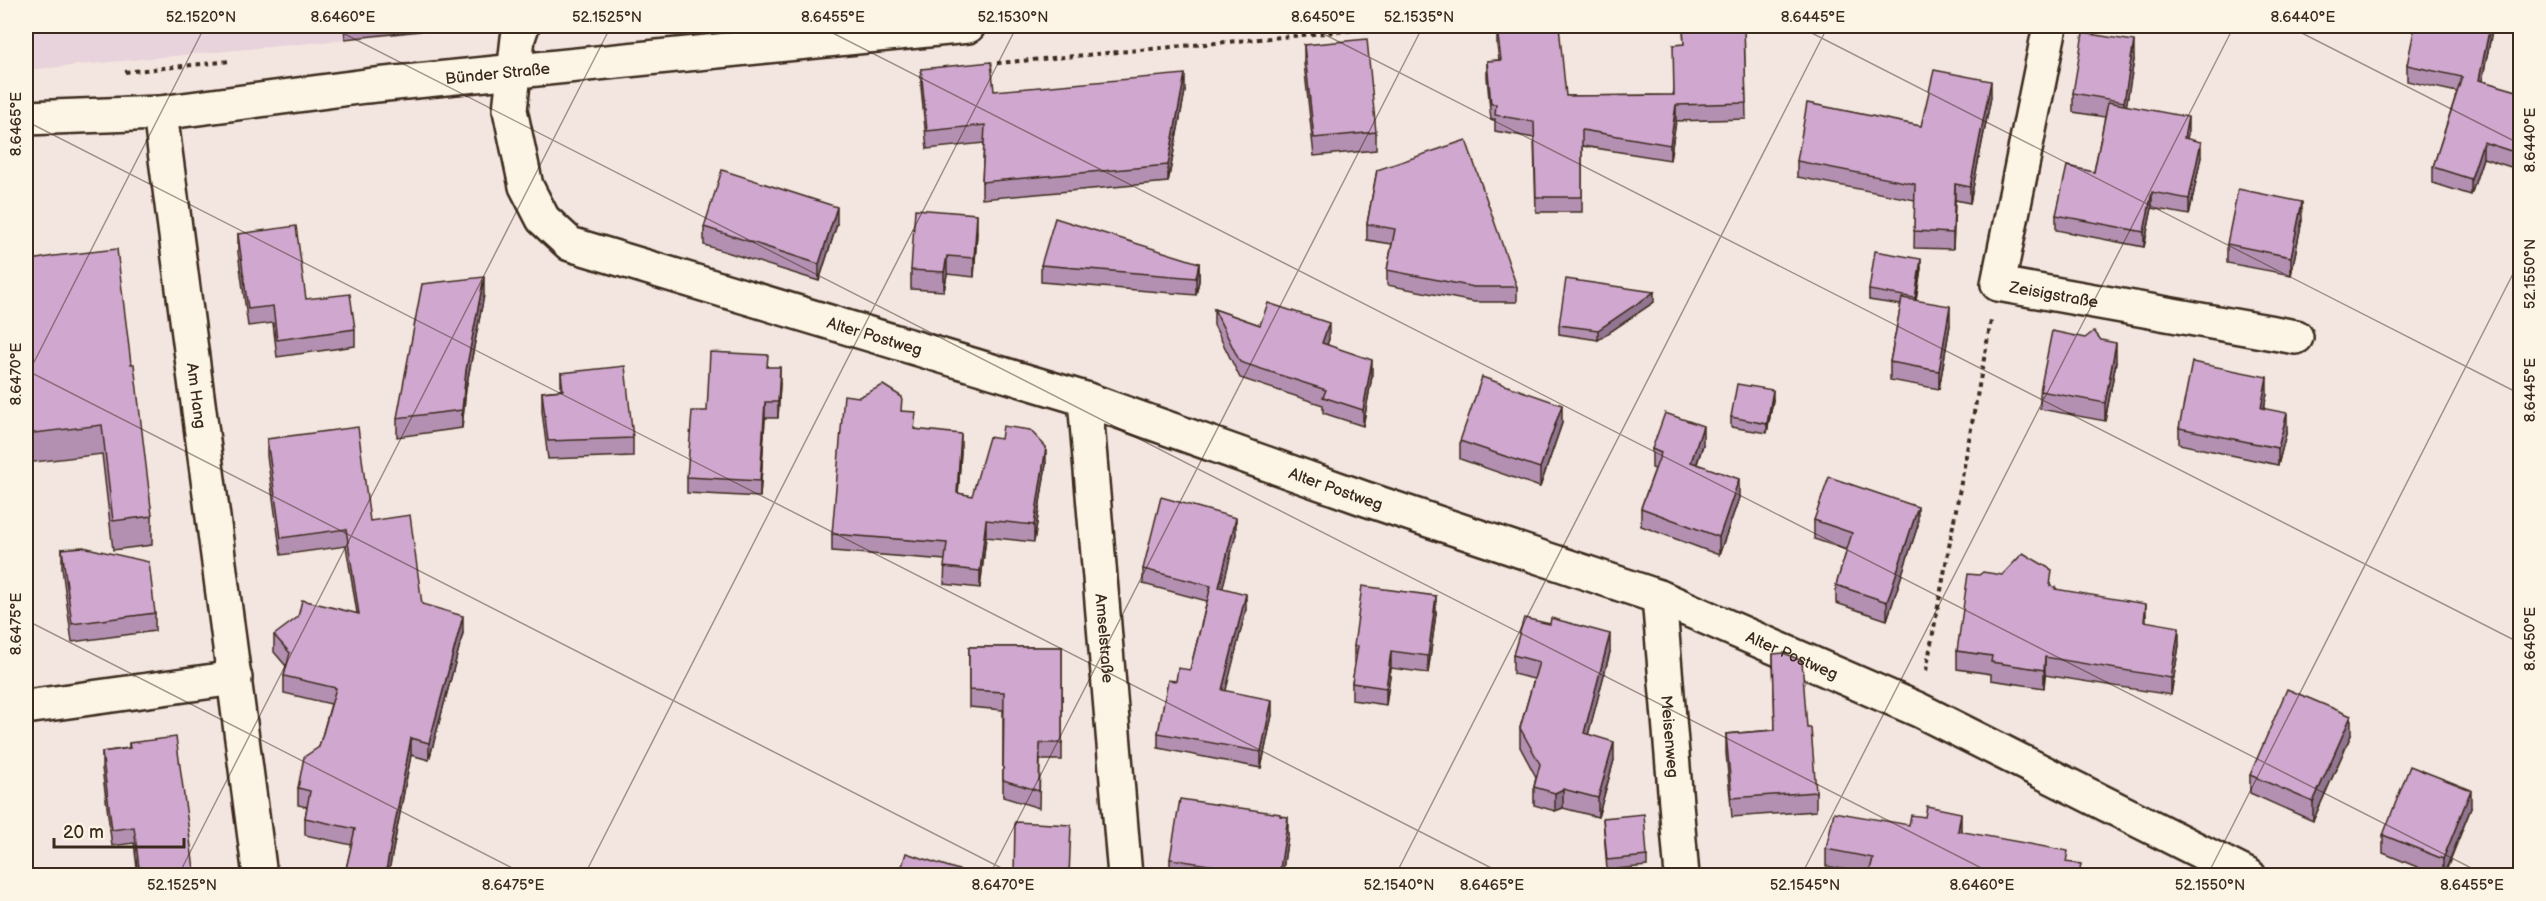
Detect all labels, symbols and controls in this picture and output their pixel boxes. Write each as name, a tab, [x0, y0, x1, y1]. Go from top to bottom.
text: 52.1520°N	[166, 8, 236, 27]
text: 8.6460°E	[311, 8, 375, 27]
text: 52.1525°N	[572, 8, 642, 27]
text: 8.6455°E	[801, 8, 865, 27]
text: 52.1530°N	[977, 8, 1049, 27]
text: 8.6450°E	[1291, 8, 1355, 27]
text: 52.1535°N	[1384, 8, 1454, 27]
text: 8.6445°E	[1781, 8, 1845, 27]
text: 8.6440°E	[2271, 8, 2335, 27]
street label: Bünder Straße	[444, 60, 551, 89]
text: 8.6465°E	[7, 92, 26, 156]
text: 8.6440°E	[2521, 108, 2540, 172]
text: 52.1550°N	[2521, 239, 2540, 309]
street label: Zeisigstraße	[2007, 278, 2100, 313]
street label: Alter Postweg	[825, 314, 924, 360]
text: 8.6470°E	[7, 342, 26, 405]
text: 8.6445°E	[2521, 358, 2540, 422]
street label: Am Hang	[182, 362, 209, 430]
street label: Alter Postweg	[1286, 464, 1385, 515]
text: 8.6475°E	[7, 593, 26, 655]
street label: Amselstraße	[1090, 593, 1117, 684]
text: 8.6450°E	[2521, 607, 2540, 671]
street label: Alter Postweg	[1743, 628, 1840, 685]
street label: Meisenweg	[1656, 695, 1682, 779]
scale bar	[54, 811, 184, 849]
text: 20 m	[63, 822, 104, 843]
text: 52.1525°N	[147, 876, 217, 895]
text: 8.6475°E	[482, 876, 544, 895]
text: 8.6470°E	[972, 876, 1035, 895]
text: 52.1540°N	[1364, 876, 1434, 895]
text: 8.6465°E	[1460, 876, 1524, 895]
text: 52.1545°N	[1770, 876, 1840, 895]
text: 8.6460°E	[1950, 876, 2014, 895]
text: 52.1550°N	[2175, 876, 2245, 895]
text: 8.6455°E	[2440, 876, 2504, 895]

